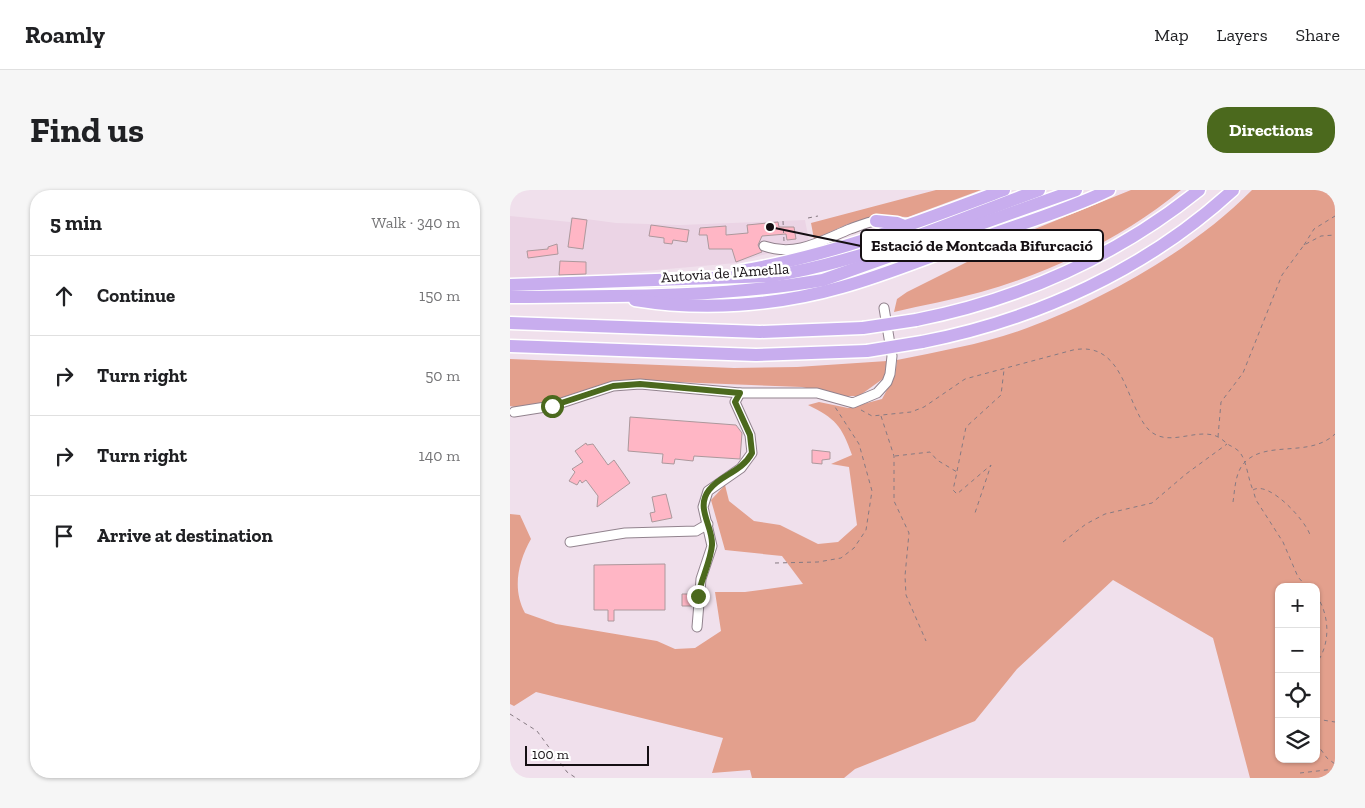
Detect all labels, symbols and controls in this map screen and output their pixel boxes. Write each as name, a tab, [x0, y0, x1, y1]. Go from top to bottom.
text: Roamly	[25, 20, 105, 49]
text: Map	[1154, 24, 1189, 46]
text: Layers	[1217, 24, 1268, 46]
text: Share	[1296, 24, 1340, 46]
button: Directions	[1207, 107, 1335, 153]
text: Find us	[30, 109, 144, 151]
text: 5 min	[50, 210, 102, 235]
text: Walk · 340 m	[372, 213, 460, 232]
callout: Estació de Montcada Bifurcació	[861, 230, 1103, 261]
text: Estació de Montcada Bifurcació	[871, 236, 1094, 255]
street label: Autovia de l'Ametlla	[660, 260, 790, 286]
icon: ahead	[50, 282, 78, 310]
text: Continue	[97, 284, 175, 307]
text: 150 m	[419, 286, 460, 305]
icon: right	[50, 362, 78, 390]
text: Turn right	[97, 364, 187, 387]
text: 50 m	[425, 366, 460, 385]
route start	[541, 395, 564, 418]
icon: right	[50, 442, 78, 470]
text: Turn right	[97, 444, 187, 467]
text: 140 m	[419, 446, 460, 465]
icon: arrive	[50, 522, 78, 550]
text: Arrive at destination	[97, 524, 273, 547]
map controls	[1275, 583, 1320, 763]
button: +	[1275, 583, 1320, 628]
route end	[687, 585, 710, 608]
button: −	[1275, 628, 1320, 673]
button: locate	[1275, 673, 1320, 718]
button: layers	[1275, 718, 1320, 763]
scale bar	[525, 743, 649, 766]
text: 100 m	[532, 746, 569, 763]

